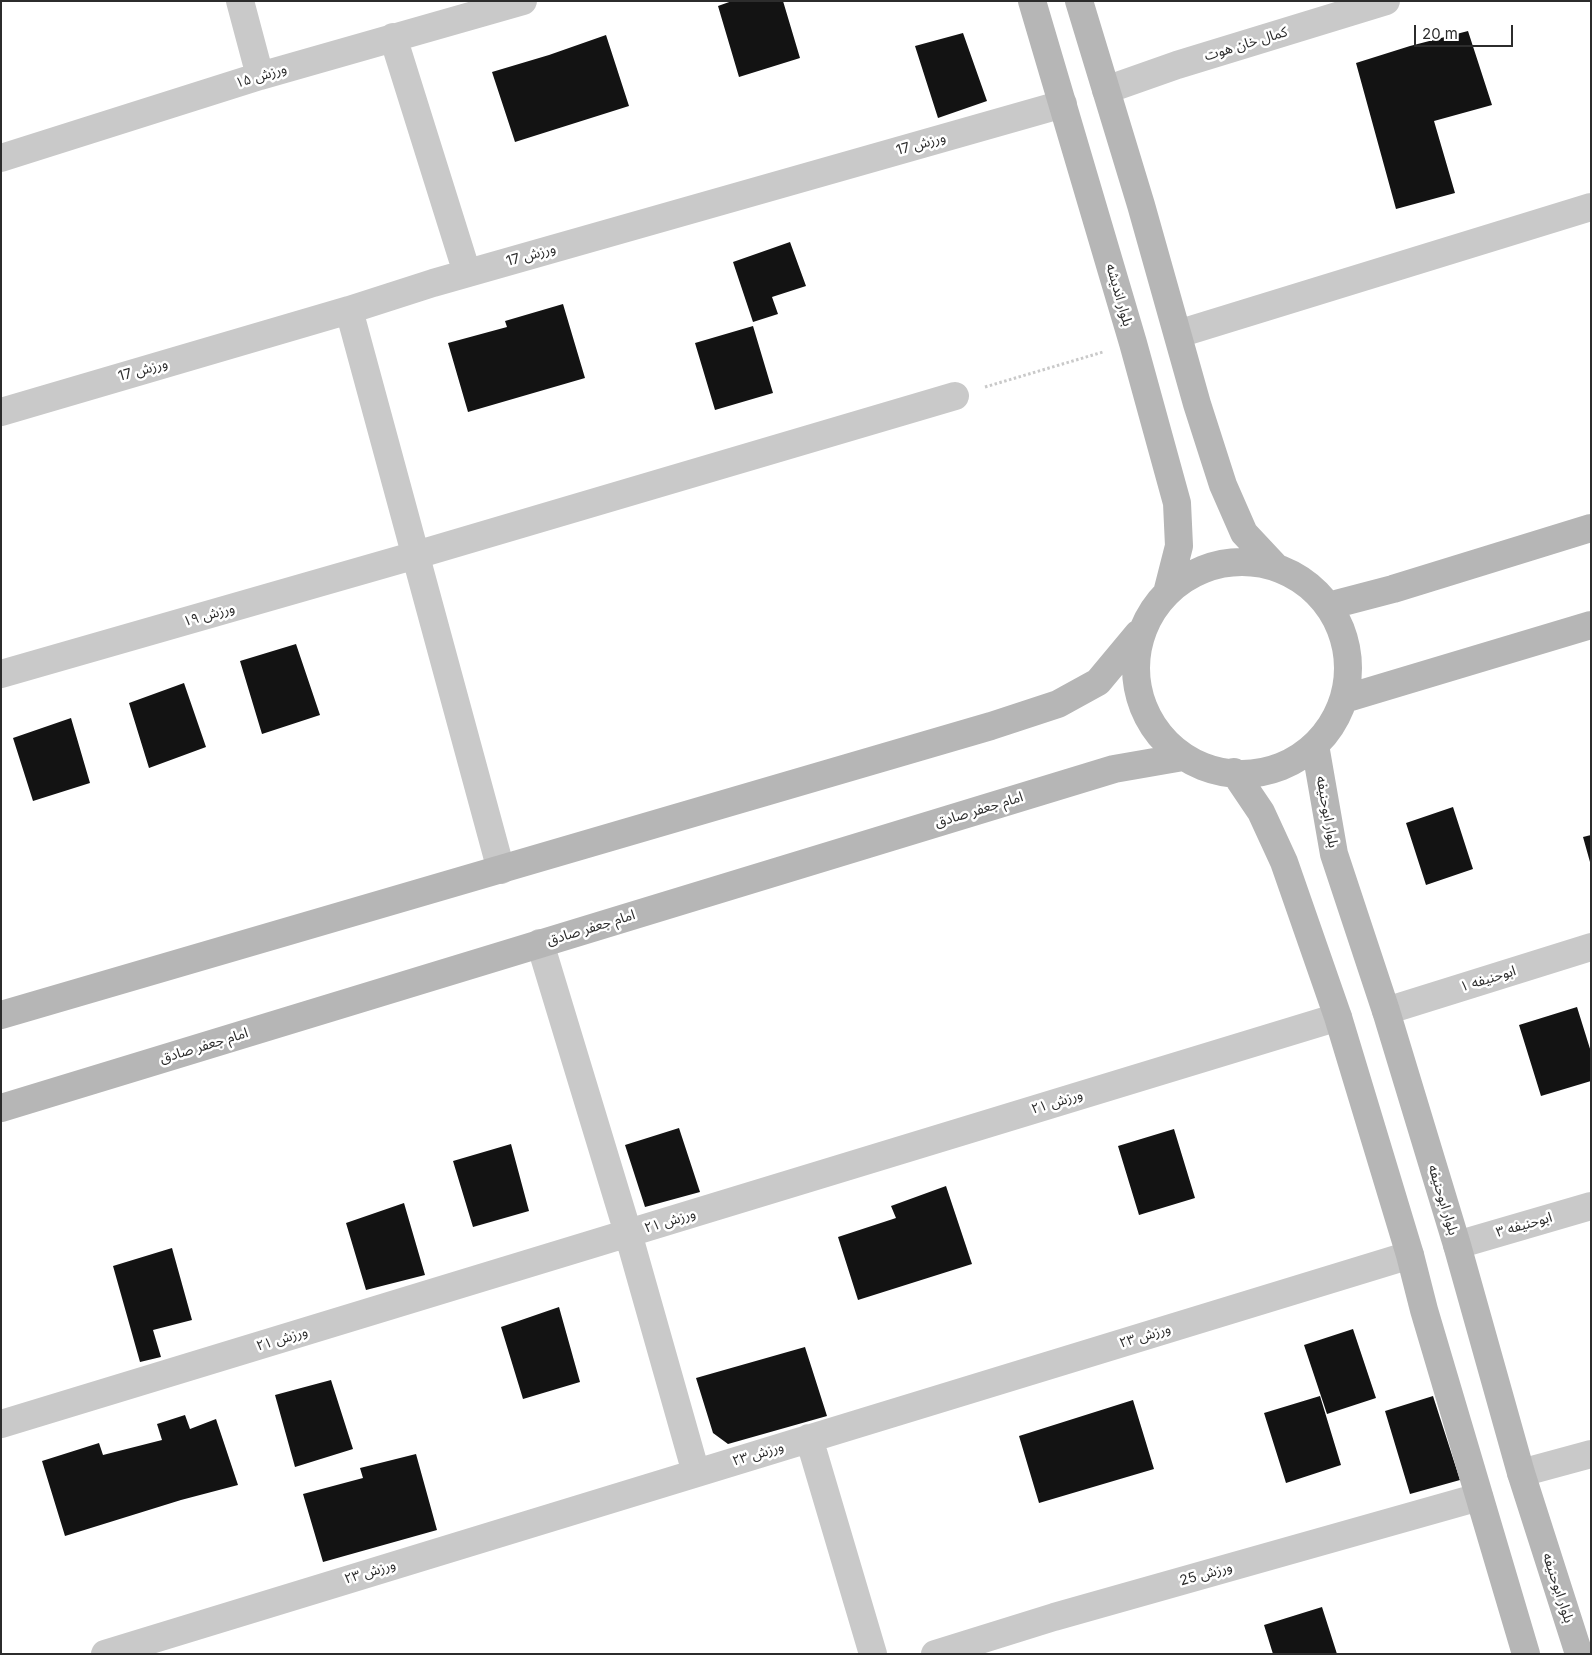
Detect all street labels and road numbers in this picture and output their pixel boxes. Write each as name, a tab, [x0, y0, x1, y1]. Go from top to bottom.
street label: کمال خان هوت	[1202, 23, 1290, 65]
street label: ورزش ۱۵	[233, 60, 289, 92]
street label: ورزش 17	[894, 129, 948, 159]
street label: ورزش 17	[504, 240, 558, 270]
street label: بلوار اندیشه	[1102, 262, 1136, 328]
street label: ورزش 17	[116, 355, 170, 385]
street label: ورزش ۱۹	[181, 600, 237, 630]
street label: بلوار ابوحنیفه	[1312, 775, 1342, 849]
street label: امام جعفر صادق	[933, 789, 1025, 831]
street label: امام جعفر صادق	[545, 907, 637, 949]
street label: ابوحنیفه ۱	[1458, 963, 1518, 995]
street label: امام جعفر صادق	[158, 1025, 250, 1067]
street label: ورزش ۲۱	[1029, 1086, 1085, 1118]
street label: بلوار ابوحنیفه	[1424, 1163, 1462, 1237]
street label: ورزش ۲۱	[642, 1205, 698, 1237]
street label: ابوحنیفه ۳	[1494, 1209, 1554, 1241]
street label: ورزش ۲۳	[1117, 1320, 1173, 1352]
street label: ورزش ۲۱	[254, 1323, 310, 1355]
street label: ورزش ۲۳	[730, 1438, 786, 1470]
street label: بلوار ابوحنیفه	[1539, 1551, 1577, 1625]
street label: ورزش ۲۳	[342, 1556, 398, 1588]
street label: ورزش 25	[1178, 1558, 1234, 1590]

